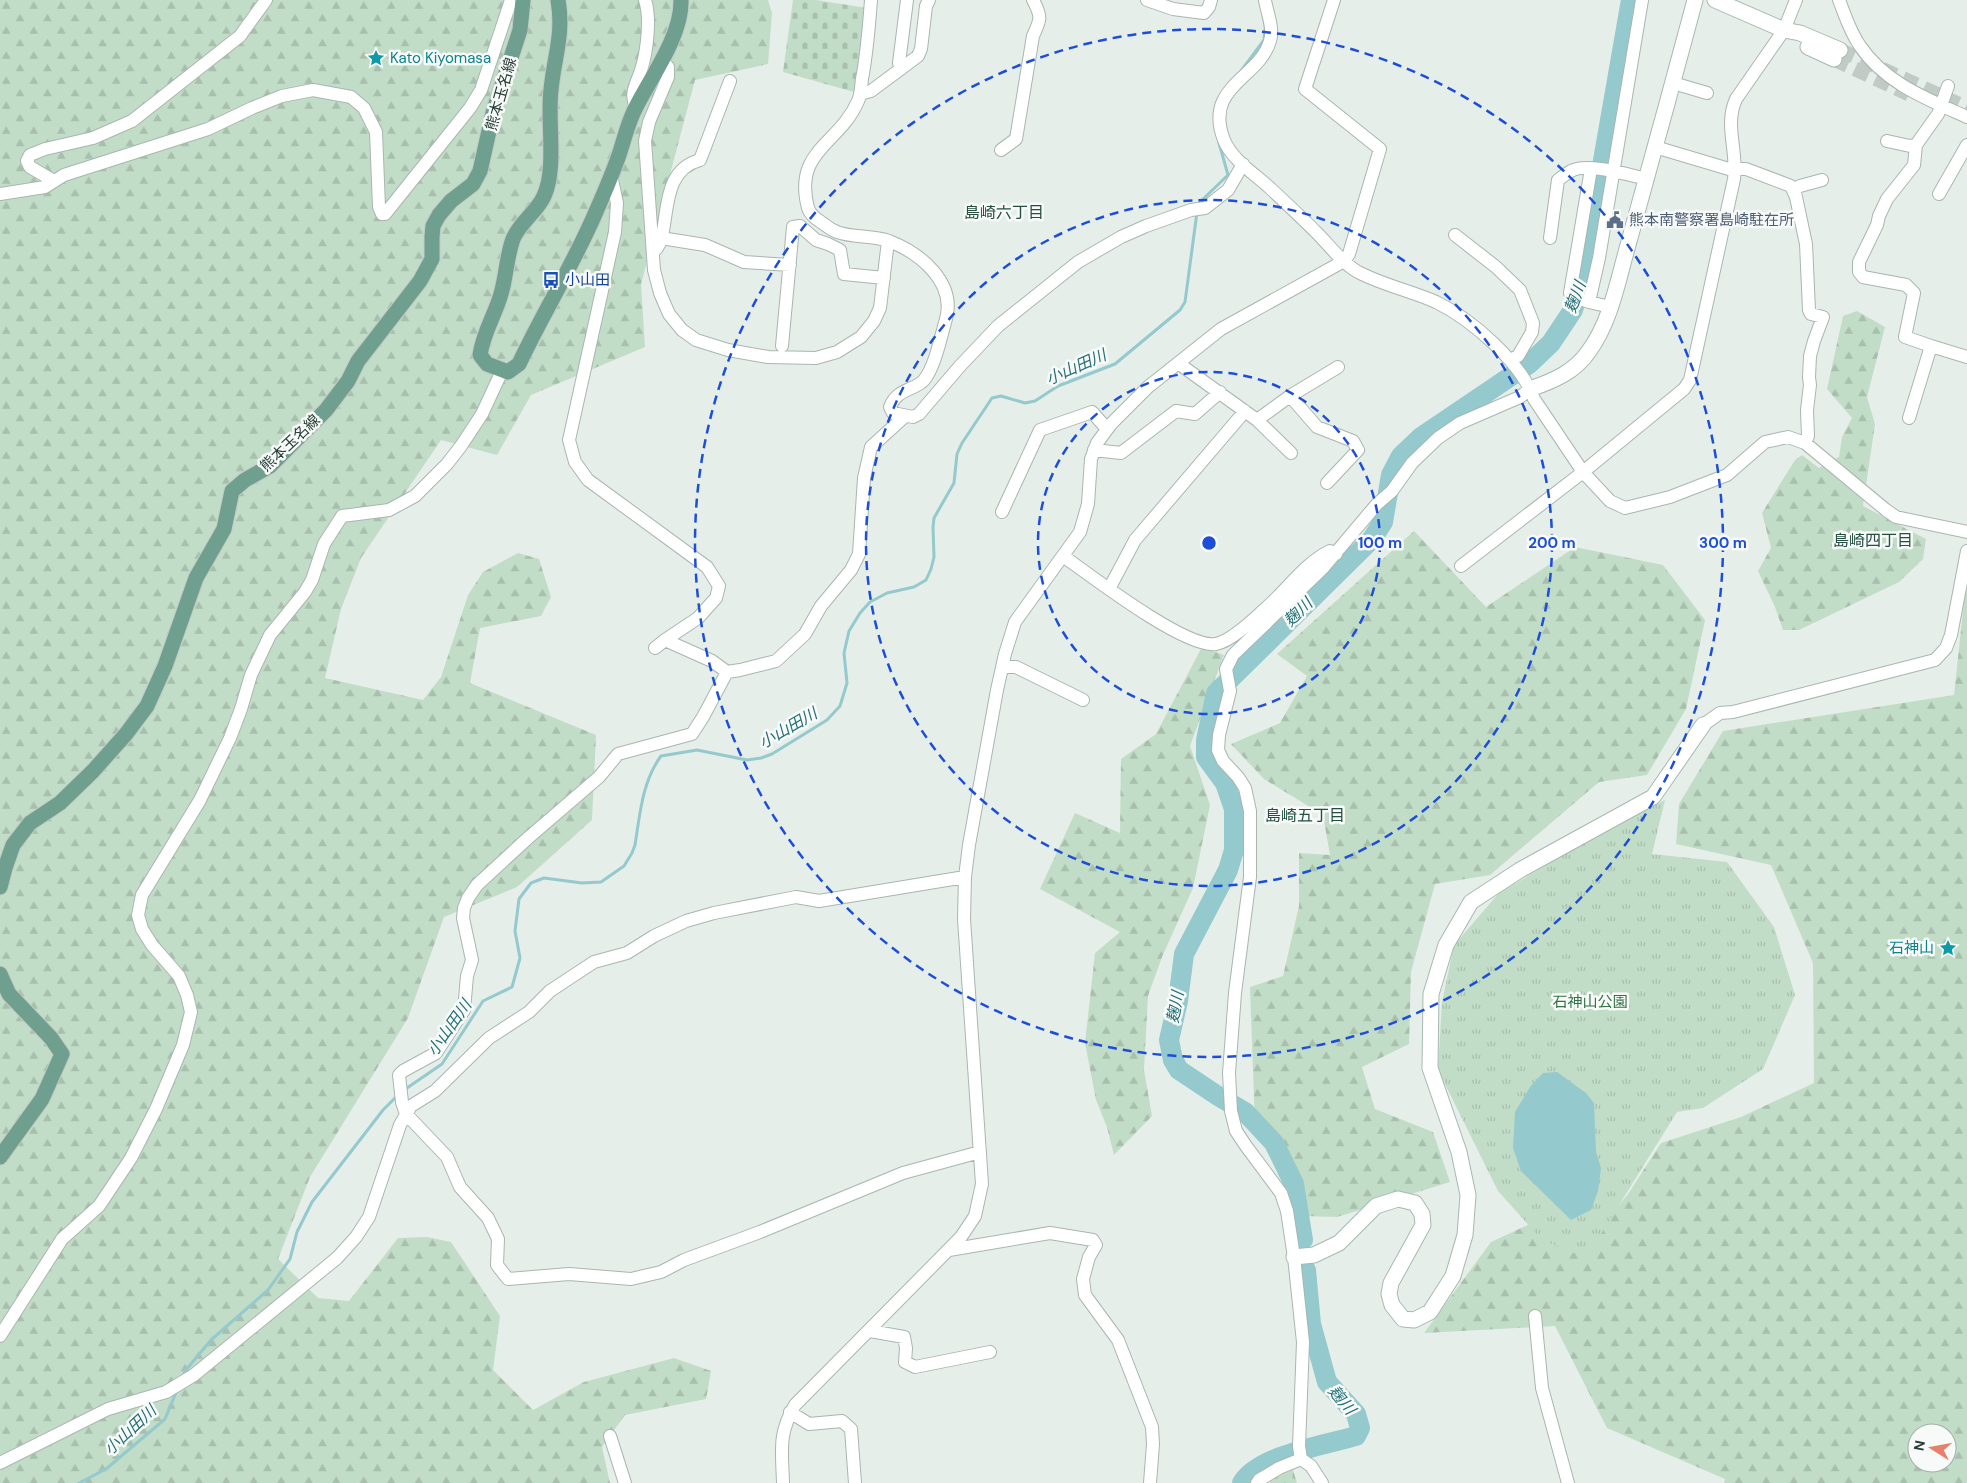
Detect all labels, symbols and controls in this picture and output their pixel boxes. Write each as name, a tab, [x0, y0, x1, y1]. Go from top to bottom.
place icon: Kato Kiyomasa	[366, 48, 386, 68]
place label: Kato Kiyomasa	[390, 48, 491, 68]
street label: 熊本玉名線	[481, 55, 521, 133]
district label: 島崎六丁目	[964, 202, 1044, 223]
public building icon: 熊本南警察署島崎駐在所	[1605, 210, 1625, 230]
place label: 熊本南警察署島崎駐在所	[1629, 210, 1794, 230]
bus stop icon: 小山田	[541, 270, 561, 290]
place label: 小山田	[565, 270, 610, 290]
water label: 麹川	[1560, 277, 1591, 316]
water label: 小山田川	[1042, 344, 1111, 390]
street label: 熊本玉名線	[256, 410, 324, 476]
district label: 島崎四丁目	[1833, 530, 1913, 551]
text: 100 m	[1358, 533, 1402, 553]
text: 200 m	[1528, 533, 1576, 553]
text: 300 m	[1699, 533, 1747, 553]
centre of rings	[1200, 534, 1218, 552]
water label: 麹川	[1279, 592, 1318, 631]
water label: 小山田川	[755, 702, 823, 753]
district label: 島崎五丁目	[1265, 805, 1345, 826]
place label: 石神山	[1889, 938, 1934, 958]
place icon: 石神山	[1938, 938, 1958, 958]
water label: 麹川	[1162, 987, 1188, 1025]
park label: 石神山公園	[1552, 992, 1628, 1012]
water label: 小山田川	[422, 994, 477, 1060]
water label: 麹川	[1324, 1381, 1362, 1421]
water label: 小山田川	[99, 1399, 162, 1460]
north arrow	[1907, 1423, 1957, 1473]
text: N	[1909, 1439, 1929, 1452]

